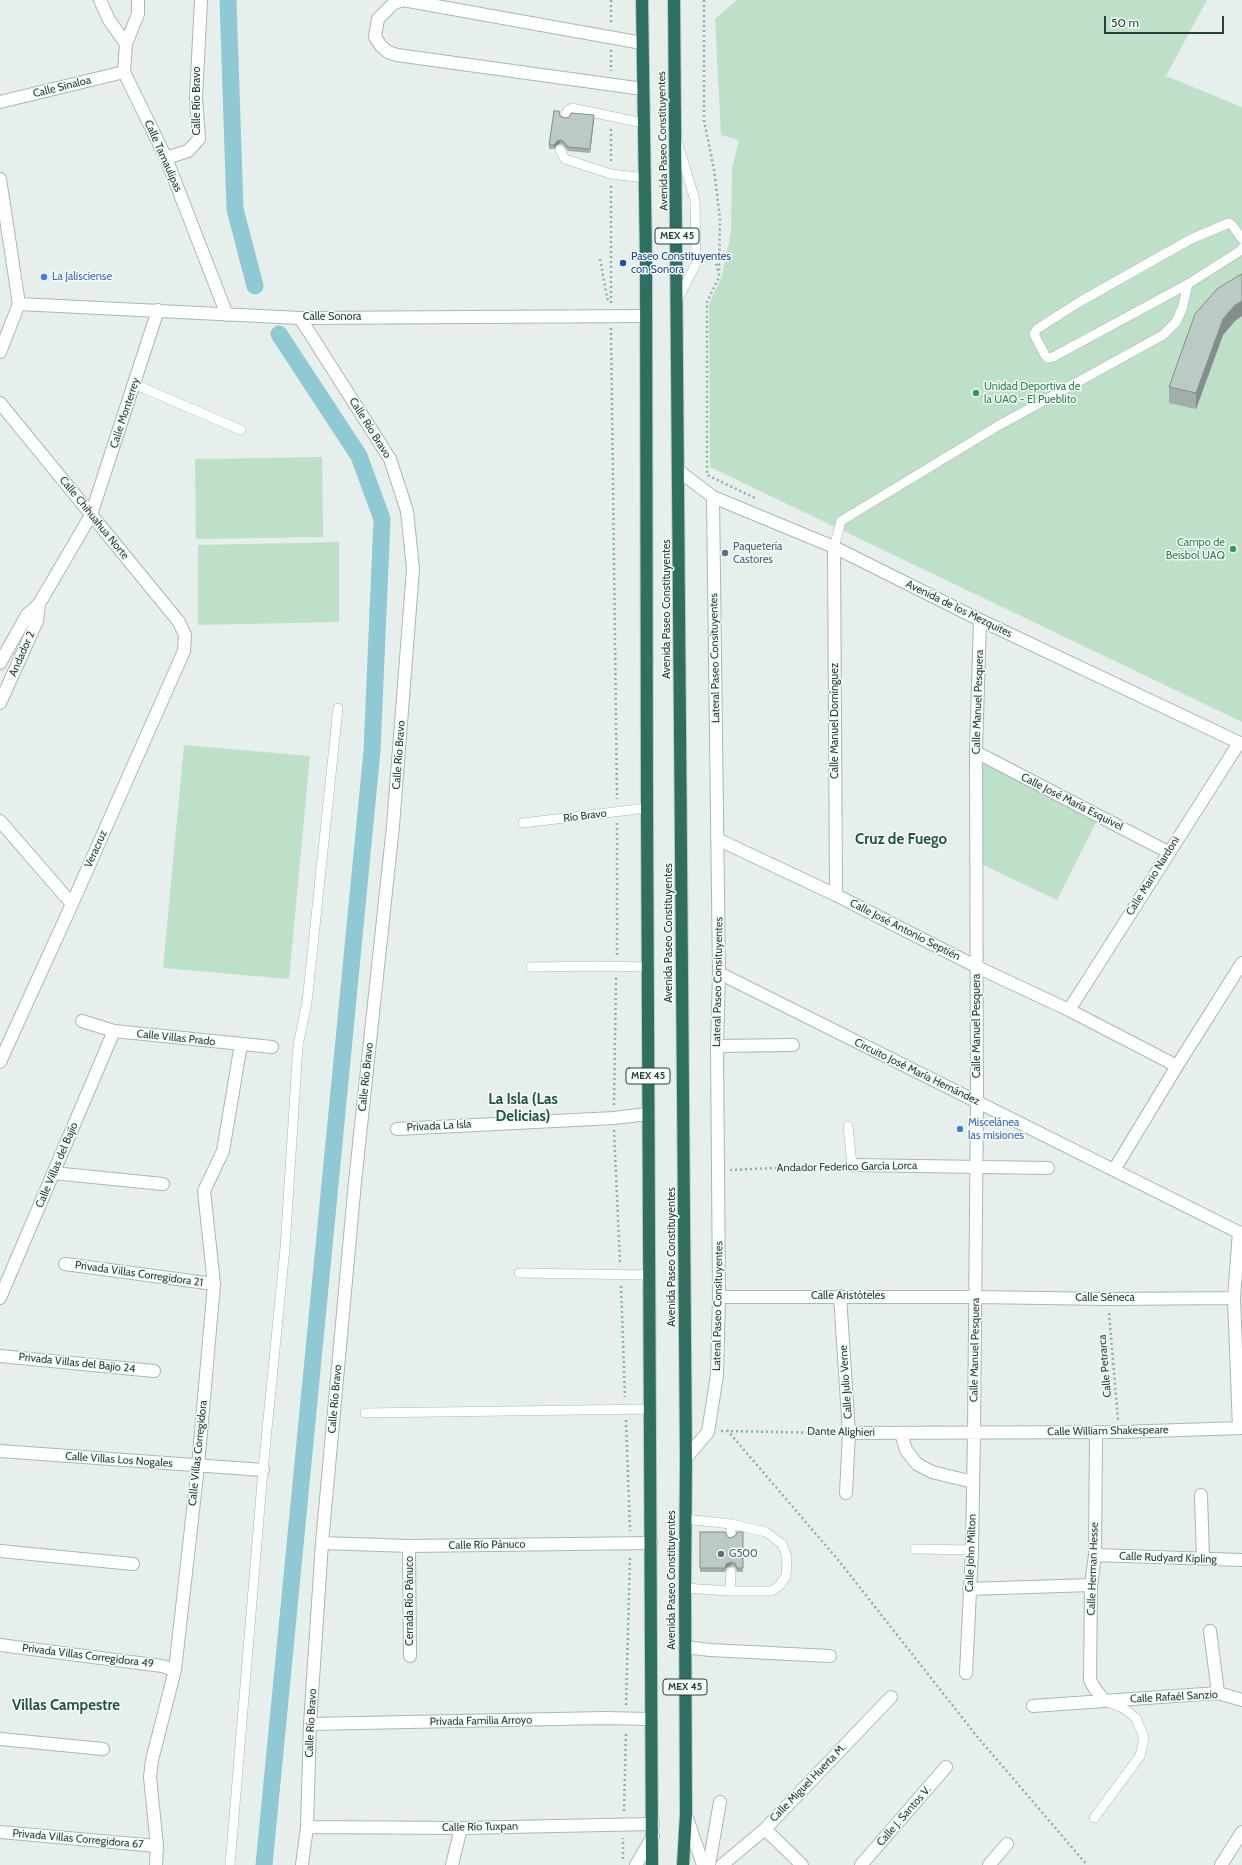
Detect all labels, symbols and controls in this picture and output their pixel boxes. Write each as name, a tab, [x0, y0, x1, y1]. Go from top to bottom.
scale bar	[1106, 8, 1226, 34]
text: 50 m	[1111, 15, 1139, 30]
street label: Calle Río Bravo	[190, 66, 204, 136]
street label: Avenida Paseo Constituyentes	[655, 71, 671, 211]
street label: Calle Sinaloa	[32, 73, 92, 101]
street label: Calle Tamaulipas	[141, 118, 185, 194]
road number: MEX 45	[655, 228, 699, 244]
place label: Paseo Constituyentes con Sonora	[631, 250, 731, 276]
marker: Paseo Constituyentes con Sonora	[618, 258, 628, 268]
place label: La Jalisciense	[52, 270, 112, 284]
marker: La Jalisciense	[39, 272, 49, 282]
street label: Calle Sonora	[303, 310, 361, 324]
street label: Calle Monterrey	[107, 376, 143, 450]
place label: Unidad Deportiva de la UAQ - El Pueblito	[984, 380, 1080, 406]
marker: Unidad Deportiva de la UAQ - El Pueblito	[971, 388, 981, 398]
street label: Calle Río Bravo	[346, 395, 394, 461]
street label: Calle Chihuahua Norte	[56, 474, 132, 562]
place label: Campo de Beisbol UAQ	[1166, 536, 1225, 562]
street label: Avenida Paseo Constituyentes	[660, 539, 674, 679]
place label: Paquetería Castores	[733, 540, 782, 566]
marker: Campo de Beisbol UAQ	[1228, 544, 1238, 554]
marker: Paquetería Castores	[720, 548, 730, 558]
street label: Avenida de los Mezquites	[903, 577, 1015, 641]
street label: Lateral Paseo Consituyentes	[707, 593, 723, 723]
street label: Andador 2	[6, 629, 38, 679]
street label: Calle Manuel Pesquera	[970, 650, 986, 754]
street label: Calle Manuel Domínguez	[828, 663, 842, 779]
street label: Calle Río Bravo	[390, 720, 408, 790]
street label: Calle José María Esquivel	[1019, 771, 1125, 833]
street label: Río Bravo	[562, 807, 608, 825]
street label: Veracruz	[82, 828, 110, 870]
district label: Cruz de Fuego	[855, 831, 947, 849]
street label: Calle Mario Nardoni	[1123, 834, 1183, 918]
street label: Avenida Paseo Constituyentes	[662, 863, 676, 1003]
street label: Calle José Antonio Septién	[848, 896, 962, 964]
street label: Lateral Paseo Consituyentes	[710, 917, 726, 1047]
street label: Calle Manuel Pesquera	[970, 974, 984, 1078]
street label: Calle Villas Prado	[136, 1027, 216, 1049]
street label: Circuito José María Hernández	[852, 1036, 982, 1108]
street label: Calle Río Bravo	[356, 1042, 376, 1112]
road number: MEX 45	[626, 1068, 670, 1084]
district label: La Isla (Las Delicias)	[488, 1091, 558, 1126]
place label: Miscelánea las misiones	[968, 1116, 1024, 1142]
street label: Privada La Isla	[406, 1118, 472, 1134]
street label: Calle Villas del Bajío	[33, 1120, 81, 1210]
marker: Miscelánea las misiones	[955, 1124, 965, 1134]
street label: Andador Federico García Lorca	[777, 1159, 917, 1175]
street label: Avenida Paseo Constituyentes	[665, 1187, 679, 1327]
street label: Lateral Paseo Consituyentes	[710, 1241, 726, 1371]
street label: Privada Villas Corregidora 21	[74, 1258, 204, 1290]
street label: Calle Aristóteles	[811, 1289, 885, 1303]
street label: Calle Séneca	[1075, 1291, 1135, 1305]
street label: Calle Manuel Pesquera	[967, 1298, 983, 1402]
street label: Calle Petrarca	[1096, 1334, 1114, 1398]
street label: Calle Julio Verne	[837, 1345, 855, 1419]
street label: Privada Villas del Bajio 24	[18, 1350, 136, 1376]
street label: Calle Río Bravo	[325, 1364, 345, 1434]
street label: Calle Villas Corregidora	[186, 1399, 210, 1507]
street label: Calle William Shakespeare	[1047, 1423, 1169, 1439]
street label: Dante Alighieri	[807, 1425, 875, 1439]
street label: Calle Villas Los Nogales	[65, 1450, 173, 1470]
street label: Avenida Paseo Constituyentes	[665, 1510, 679, 1650]
street label: Calle John Milton	[963, 1514, 979, 1592]
street label: Calle Herman Hesse	[1085, 1522, 1101, 1616]
street label: Calle Río Pánuco	[448, 1538, 526, 1552]
place label: G500	[729, 1547, 758, 1561]
marker: G500	[716, 1549, 726, 1559]
street label: Calle Rudyard Kipling	[1119, 1550, 1217, 1566]
street label: Cerrada Río Pánuco	[403, 1556, 417, 1646]
street label: Privada Villas Corregidora 49	[21, 1641, 155, 1671]
road number: MEX 45	[663, 1679, 707, 1695]
street label: Calle Río Bravo	[303, 1688, 319, 1758]
street label: Calle Rafaél Sanzio	[1130, 1688, 1218, 1706]
district label: Villas Campestre	[12, 1697, 120, 1715]
street label: Privada Familia Arroyo	[430, 1714, 532, 1728]
street label: Calle Miguel Huerta M.	[767, 1741, 849, 1825]
street label: Calle J. Santos V.	[874, 1783, 934, 1849]
street label: Calle Río Tuxpan	[442, 1820, 518, 1834]
street label: Privada Villas Corregidora 67	[12, 1827, 144, 1851]

